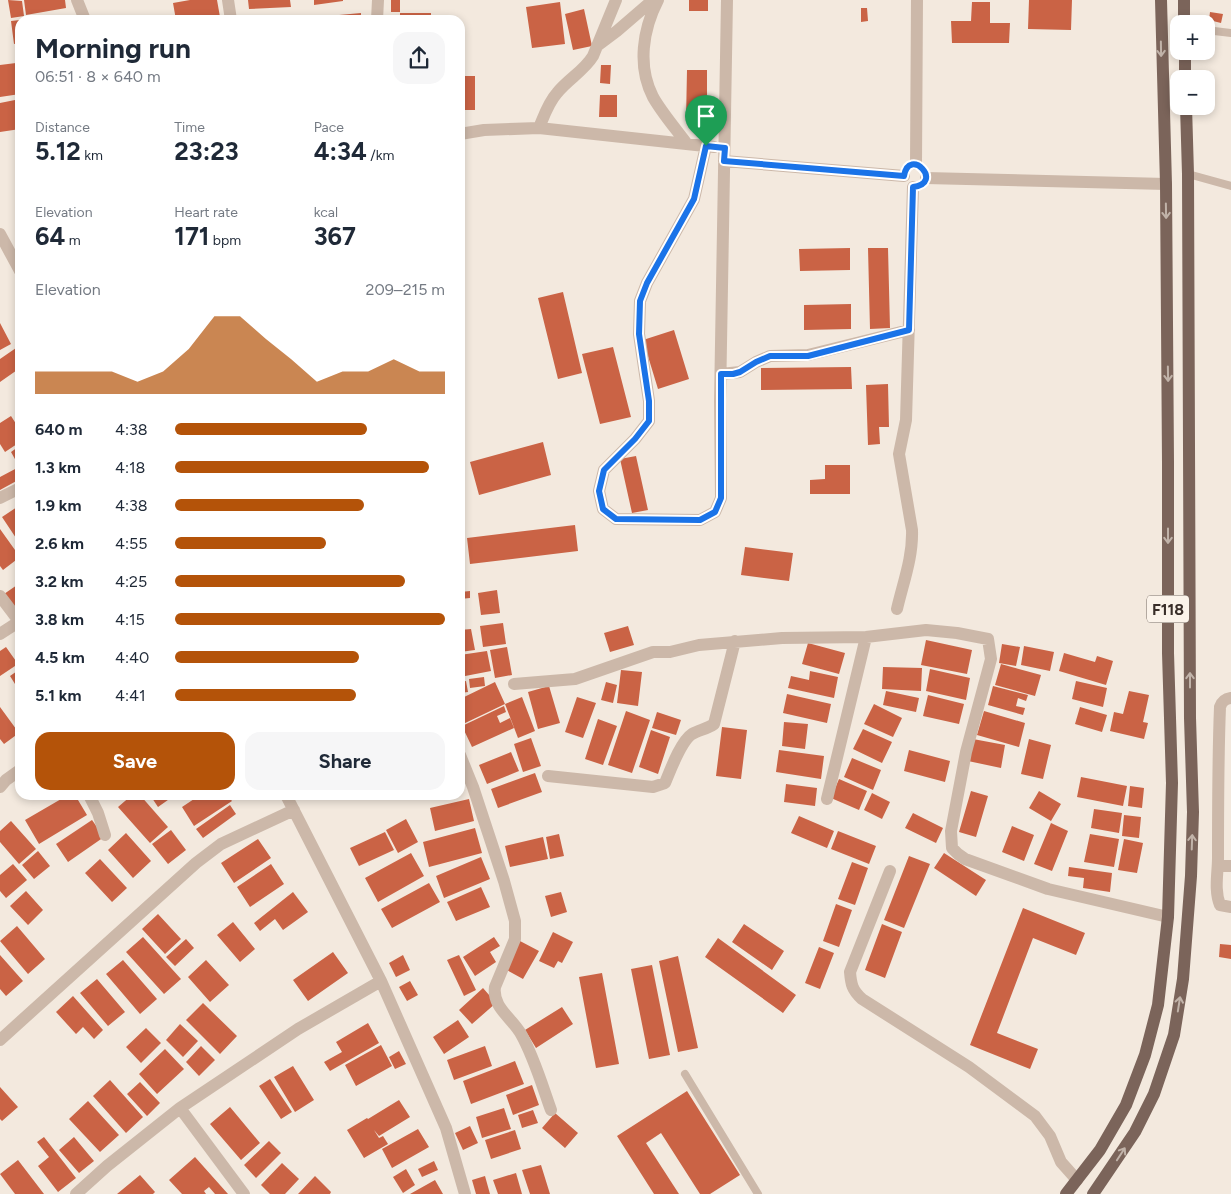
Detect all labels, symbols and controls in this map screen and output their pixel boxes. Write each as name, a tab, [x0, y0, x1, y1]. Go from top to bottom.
map controls	[1170, 15, 1215, 115]
button: +	[1170, 15, 1215, 60]
text: Morning run	[35, 31, 191, 65]
button: share	[393, 32, 445, 84]
one-way arrow	[1157, 40, 1166, 56]
text: 06:51 · 8 × 640 m	[35, 67, 161, 86]
button: −	[1170, 70, 1215, 115]
pin	[685, 95, 727, 146]
icon: arrive	[692, 102, 720, 130]
text: Distance	[35, 119, 90, 136]
text: Time	[174, 119, 205, 136]
text: Pace	[314, 119, 344, 136]
text: 5.12	[35, 136, 81, 166]
text: 23:23	[174, 136, 239, 166]
text: 4:34	[314, 136, 367, 166]
text: km	[81, 147, 103, 164]
text: /km	[367, 147, 394, 164]
one-way arrow	[1161, 202, 1171, 219]
text: Elevation	[35, 204, 93, 221]
text: Heart rate	[174, 204, 238, 221]
text: kcal	[314, 204, 338, 221]
text: 64	[35, 221, 65, 251]
text: 171	[174, 221, 209, 251]
text: 367	[314, 221, 356, 251]
text: m	[65, 232, 81, 249]
text: bpm	[209, 232, 241, 249]
text: Elevation	[35, 280, 101, 299]
text: 209–215 m	[366, 280, 445, 299]
one-way arrow	[1163, 365, 1172, 381]
text: 640 m	[35, 420, 83, 439]
text: 4:38	[115, 420, 148, 439]
text: 1.3 km	[35, 458, 81, 477]
text: 4:18	[115, 458, 145, 477]
text: 1.9 km	[35, 496, 81, 515]
text: 4:38	[115, 496, 148, 515]
one-way arrow	[1163, 528, 1173, 544]
text: 2.6 km	[35, 534, 84, 553]
text: 4:55	[115, 534, 147, 553]
text: 3.2 km	[35, 572, 84, 591]
text: 4:25	[115, 572, 147, 591]
road number: F118	[1147, 596, 1189, 622]
text: 3.8 km	[35, 610, 84, 629]
text: 4:15	[115, 610, 145, 629]
text: 4.5 km	[35, 648, 85, 667]
text: 4:40	[115, 648, 149, 667]
one-way arrow	[1185, 672, 1195, 688]
text: 5.1 km	[35, 686, 81, 705]
text: 4:41	[115, 686, 146, 705]
button: Save	[35, 732, 235, 790]
button: Share	[245, 732, 445, 790]
one-way arrow	[1187, 834, 1197, 850]
one-way arrow	[1174, 996, 1184, 1012]
one-way arrow	[1116, 1147, 1126, 1161]

